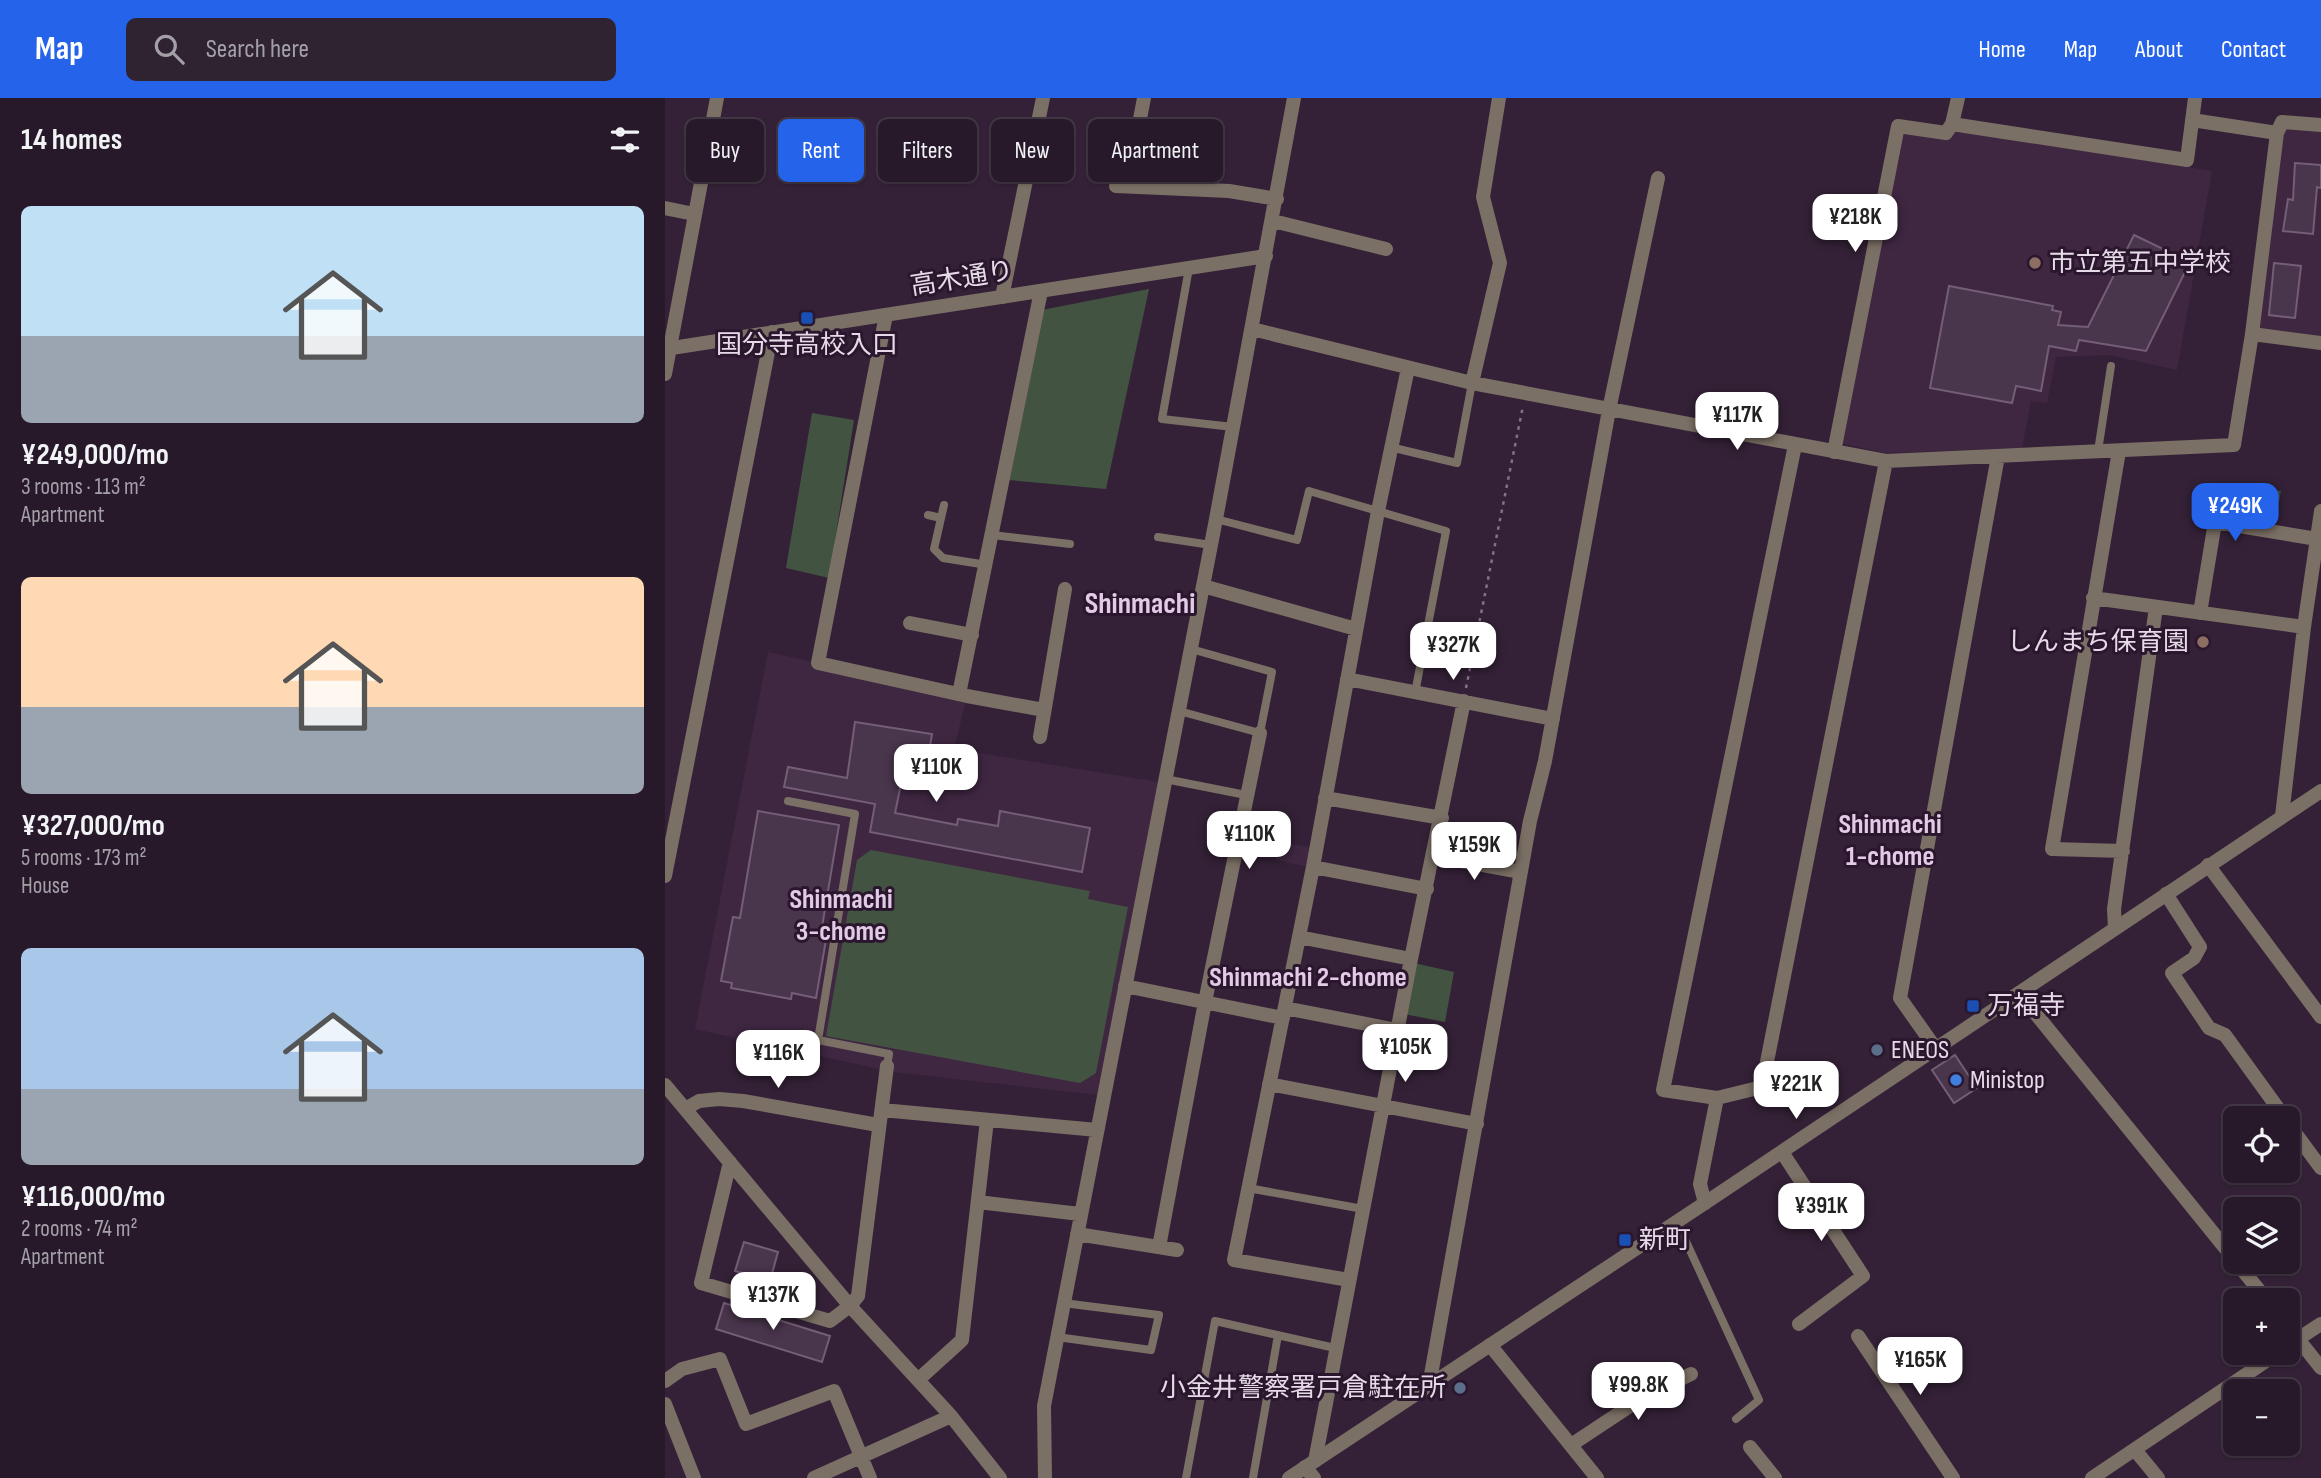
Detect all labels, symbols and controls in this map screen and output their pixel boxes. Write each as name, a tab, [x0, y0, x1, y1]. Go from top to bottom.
search box	[126, 18, 616, 81]
text: Map	[35, 29, 84, 69]
icon: search	[150, 30, 188, 68]
text: Search here	[206, 34, 309, 65]
text: Home	[1978, 35, 2026, 64]
text: Map	[2064, 35, 2097, 64]
text: About	[2135, 35, 2183, 64]
text: Contact	[2221, 35, 2286, 64]
chip: Buy	[686, 119, 764, 182]
chip: Rent	[778, 119, 864, 182]
chip: Filters	[878, 119, 977, 182]
chip: New	[991, 119, 1074, 182]
chip: Apartment	[1088, 119, 1223, 182]
icon: filters	[606, 121, 644, 159]
text: 14 homes	[21, 122, 122, 158]
pin: ¥218K	[1806, 194, 1904, 254]
text: ¥218K	[1828, 203, 1882, 231]
place label: 市立第五中学校	[2049, 248, 2231, 279]
icon: home	[270, 252, 396, 378]
marker: 市立第五中学校	[2027, 255, 2043, 271]
street label: 高木通り	[908, 256, 1016, 302]
marker: 国分寺高校入口	[799, 310, 815, 326]
place label: 国分寺高校入口	[716, 330, 898, 361]
pin: ¥117K	[1688, 392, 1786, 452]
text: ¥117K	[1711, 401, 1763, 429]
text: ¥249,000/mo	[21, 437, 169, 473]
text: 3 rooms · 113 m²	[21, 473, 146, 501]
pin: ¥249K	[2186, 484, 2284, 543]
text: ¥249K	[2208, 492, 2262, 520]
text: Apartment	[21, 501, 105, 529]
district label: Shinmachi	[1085, 586, 1195, 622]
pin: ¥327K	[1404, 622, 1502, 682]
icon: home	[270, 623, 396, 749]
place label: しんまち保育園	[2007, 627, 2189, 658]
text: ¥327K	[1426, 631, 1480, 659]
marker: しんまち保育園	[2195, 634, 2211, 650]
pin: ¥110K	[887, 744, 985, 804]
text: ¥110K	[910, 753, 962, 781]
text: ¥327,000/mo	[21, 808, 165, 844]
district label: Shinmachi 1-chome	[1838, 808, 1942, 873]
pin: ¥110K	[1200, 812, 1298, 871]
text: ¥110K	[1223, 820, 1275, 848]
pin: ¥159K	[1425, 822, 1523, 882]
text: ¥159K	[1447, 831, 1501, 859]
text: 5 rooms · 173 m²	[21, 844, 147, 872]
text: House	[21, 872, 69, 900]
district label: Shinmachi 3-chome	[789, 883, 893, 948]
district label: Shinmachi 2-chome	[1209, 961, 1407, 994]
place label: 万福寺	[1987, 991, 2065, 1022]
icon: home	[270, 994, 396, 1120]
marker: 万福寺	[1965, 998, 1981, 1014]
pin: ¥105K	[1356, 1024, 1454, 1084]
pin: ¥116K	[729, 1030, 827, 1090]
text: ¥105K	[1378, 1033, 1432, 1061]
place label: ENEOS	[1891, 1035, 1949, 1066]
text: ¥116K	[752, 1039, 804, 1067]
marker: ENEOS	[1869, 1042, 1885, 1058]
pin: ¥221K	[1747, 1062, 1845, 1121]
place label: Ministop	[1970, 1065, 2045, 1096]
text: ¥221K	[1770, 1070, 1822, 1098]
marker: Ministop	[1948, 1072, 1964, 1088]
map controls	[2223, 1106, 2300, 1456]
button: locate	[2223, 1106, 2300, 1183]
text: ¥116,000/mo	[21, 1179, 165, 1215]
pin: ¥391K	[1772, 1184, 1870, 1243]
text: ¥391K	[1794, 1192, 1848, 1220]
button: layers	[2223, 1197, 2300, 1274]
text: 2 rooms · 74 m²	[21, 1215, 138, 1243]
place label: 新町	[1639, 1225, 1691, 1256]
marker: 新町	[1617, 1232, 1633, 1248]
text: Apartment	[21, 1243, 105, 1271]
pin: ¥137K	[724, 1272, 822, 1332]
text: ¥137K	[747, 1281, 799, 1309]
button: +	[2223, 1288, 2300, 1365]
pin: ¥165K	[1871, 1338, 1969, 1397]
text: ¥165K	[1893, 1346, 1947, 1374]
pin: ¥99.8K	[1581, 1362, 1695, 1422]
text: ¥99.8K	[1608, 1371, 1668, 1399]
place label: 小金井警察署戸倉駐在所	[1160, 1373, 1446, 1404]
button: −	[2223, 1379, 2300, 1456]
marker: 小金井警察署戸倉駐在所	[1452, 1380, 1468, 1396]

